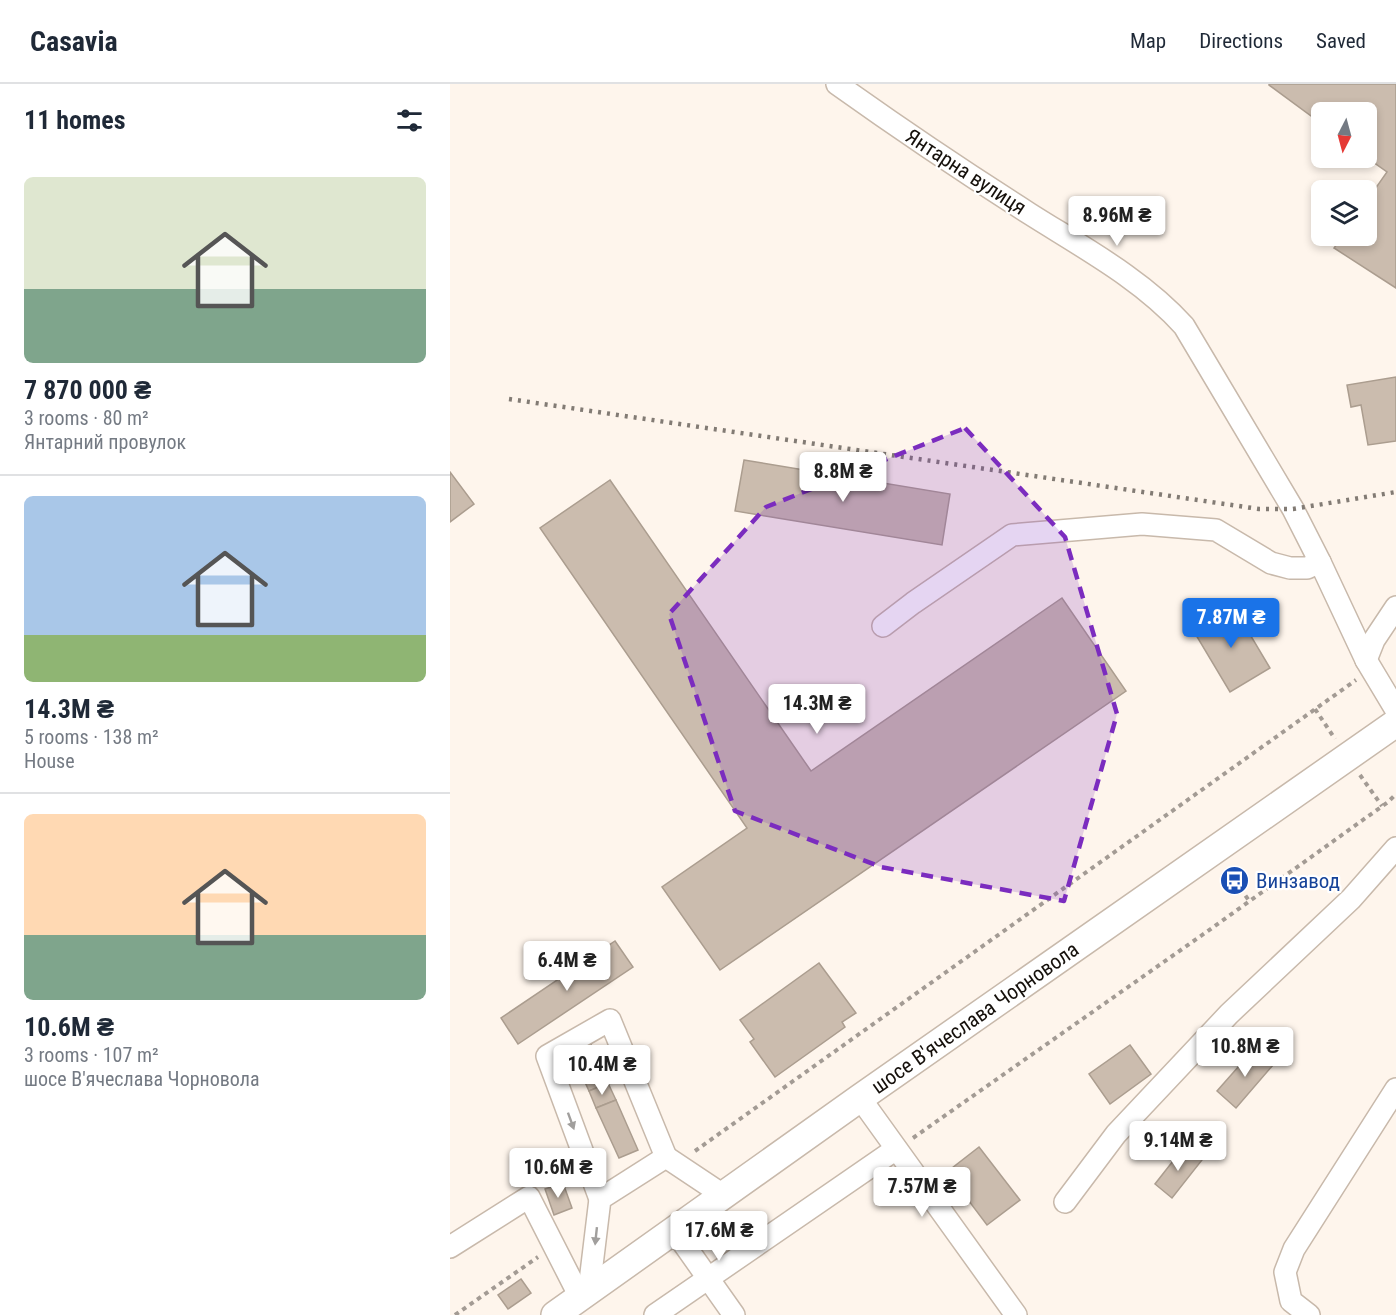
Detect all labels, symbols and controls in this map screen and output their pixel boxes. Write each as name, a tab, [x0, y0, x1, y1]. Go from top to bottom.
text: Casavia	[30, 25, 118, 58]
text: Map	[1130, 29, 1166, 53]
text: Directions	[1199, 29, 1283, 53]
text: Saved	[1316, 29, 1366, 53]
north arrow	[1311, 102, 1377, 168]
map controls	[1311, 102, 1377, 246]
icon: filters	[393, 104, 426, 137]
text: 11 homes	[24, 105, 126, 135]
street label: Янтарна вулиця	[901, 124, 1031, 220]
button: layers	[1311, 180, 1377, 246]
pin: 8.96M ₴	[1062, 196, 1172, 247]
text: 8.96M ₴	[1082, 203, 1152, 227]
icon: home	[171, 216, 279, 324]
text: 7 870 000 ₴	[24, 375, 151, 405]
text: 3 rooms · 80 m²	[24, 406, 149, 430]
text: Янтарний провулок	[24, 430, 186, 454]
pin: 8.8M ₴	[794, 452, 892, 503]
text: 8.8M ₴	[813, 459, 873, 483]
icon: home	[171, 535, 279, 643]
pin: 7.87M ₴	[1176, 598, 1286, 649]
text: 7.87M ₴	[1196, 605, 1266, 629]
pin: 14.3M ₴	[762, 684, 872, 735]
text: 14.3M ₴	[782, 691, 852, 715]
text: 14.3M ₴	[24, 694, 114, 724]
text: 5 rooms · 138 m²	[24, 725, 159, 749]
text: House	[24, 749, 75, 773]
icon: home	[171, 853, 279, 961]
bus stop icon: Винзавод	[1219, 865, 1251, 897]
place label: Винзавод	[1256, 869, 1340, 893]
street label: шосе В'ячеслава Чорновола	[867, 937, 1083, 1099]
pin: 6.4M ₴	[518, 941, 616, 992]
text: 6.4M ₴	[537, 948, 597, 972]
text: 10.6M ₴	[24, 1012, 114, 1042]
pin: 10.8M ₴	[1190, 1027, 1300, 1078]
text: 10.8M ₴	[1210, 1034, 1280, 1058]
text: 3 rooms · 107 m²	[24, 1043, 159, 1067]
pin: 10.4M ₴	[547, 1045, 657, 1096]
text: 10.4M ₴	[567, 1052, 637, 1076]
text: шосе В'ячеслава Чорновола	[24, 1067, 260, 1091]
one-way arrow	[566, 1112, 576, 1130]
pin: 9.14M ₴	[1123, 1121, 1233, 1172]
text: 9.14M ₴	[1143, 1128, 1213, 1152]
pin: 10.6M ₴	[503, 1148, 613, 1199]
text: 10.6M ₴	[523, 1155, 593, 1179]
pin: 7.57M ₴	[867, 1167, 977, 1218]
text: 7.57M ₴	[887, 1174, 957, 1198]
pin: 17.6M ₴	[664, 1211, 774, 1262]
text: 17.6M ₴	[684, 1218, 754, 1242]
one-way arrow	[591, 1226, 600, 1245]

